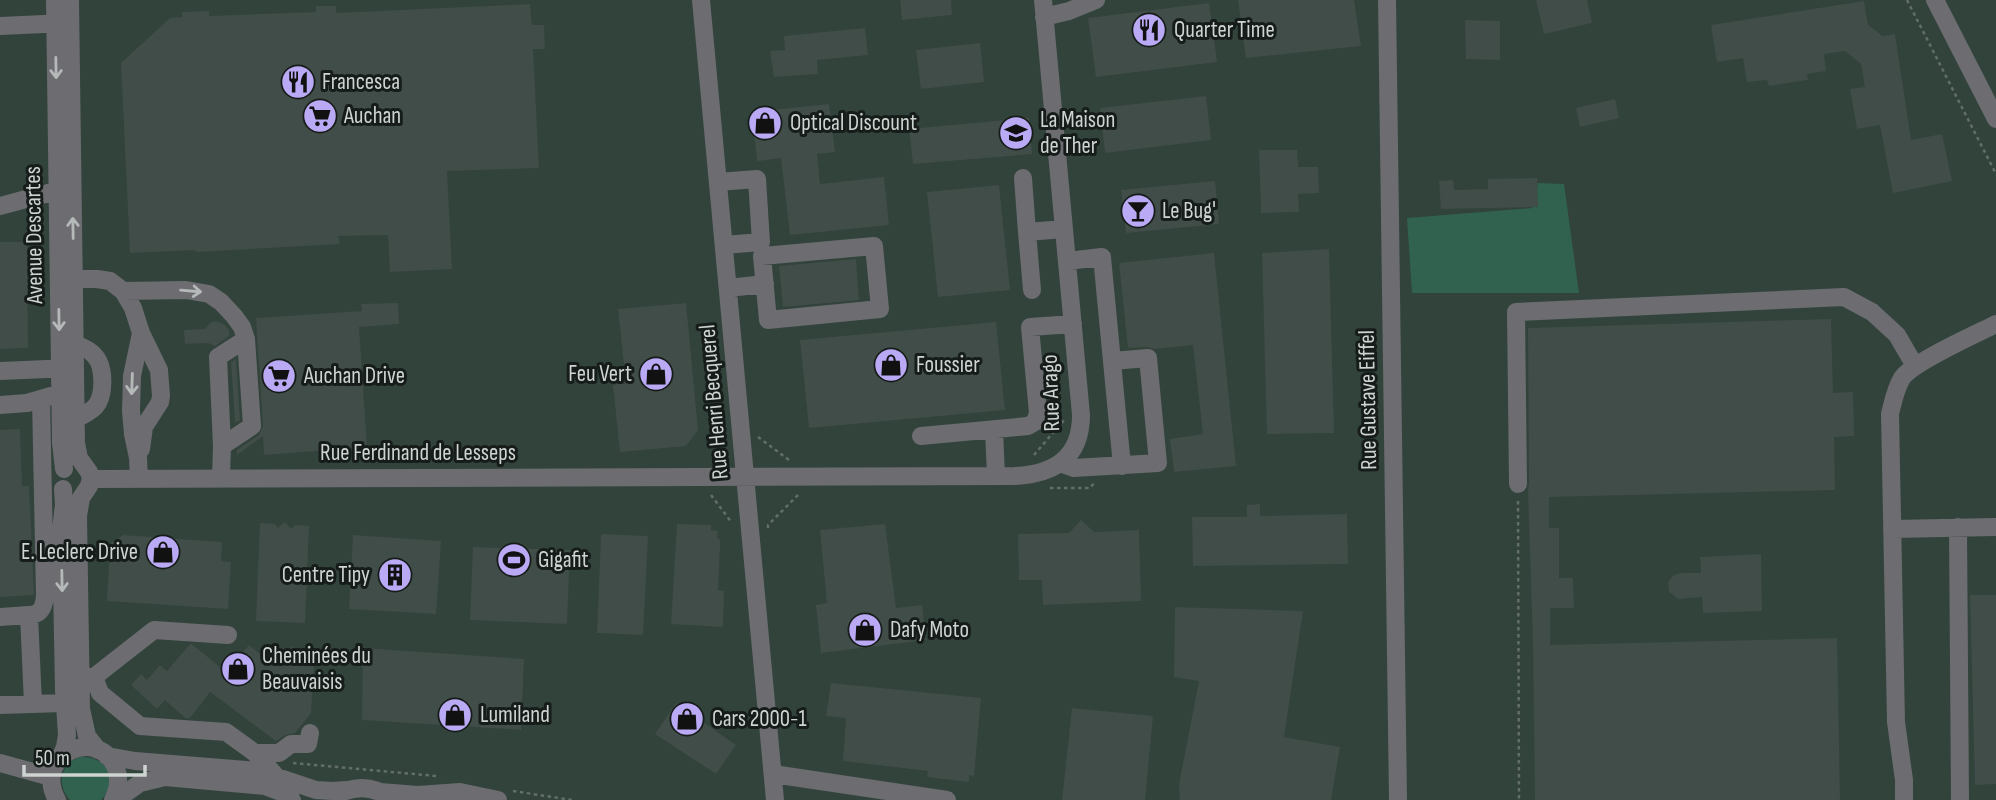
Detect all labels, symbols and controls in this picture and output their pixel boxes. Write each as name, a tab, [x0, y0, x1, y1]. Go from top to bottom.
restaurant icon: Quarter Time	[1130, 11, 1168, 49]
place label: Quarter Time	[1174, 16, 1275, 44]
one-way arrow	[49, 56, 63, 79]
restaurant icon: Francesca	[279, 63, 317, 101]
place label: Francesca	[322, 68, 400, 96]
supermarket icon: Auchan	[301, 97, 339, 135]
place label: Auchan	[343, 102, 401, 130]
shop icon: Optical Discount	[746, 104, 784, 142]
place label: La Maison de Ther	[1040, 106, 1115, 160]
place label: Optical Discount	[790, 109, 917, 137]
school or university icon: La Maison de Ther	[997, 114, 1035, 152]
street label: Avenue Descartes	[19, 166, 49, 305]
bar icon: Le Bug'	[1119, 192, 1157, 230]
place label: Le Bug'	[1162, 197, 1216, 225]
one-way arrow	[67, 217, 80, 240]
one-way arrow	[179, 285, 202, 298]
one-way arrow	[52, 308, 66, 331]
street label: Rue Henri Becquerel	[693, 323, 735, 481]
street label: Rue Gustave Eiffel	[1353, 330, 1383, 470]
shop icon: Foussier	[872, 346, 910, 384]
place label: Foussier	[916, 351, 980, 379]
street label: Rue Arago	[1036, 354, 1066, 432]
shop icon: Feu Vert	[637, 355, 675, 393]
supermarket icon: Auchan Drive	[260, 357, 298, 395]
place label: Feu Vert	[568, 360, 632, 388]
place label: Auchan Drive	[303, 362, 405, 390]
one-way arrow	[125, 372, 139, 395]
street label: Rue Ferdinand de Lesseps	[320, 439, 516, 467]
shop icon: E. Leclerc Drive	[144, 533, 182, 571]
place label: E. Leclerc Drive	[21, 538, 138, 566]
sports icon: Gigafit	[495, 541, 533, 579]
place label: Gigafit	[538, 546, 589, 574]
building icon: Centre Tipy	[376, 556, 414, 594]
place label: Centre Tipy	[282, 561, 370, 589]
one-way arrow	[55, 570, 69, 593]
shop icon: Dafy Moto	[846, 611, 884, 649]
place label: Dafy Moto	[890, 616, 969, 644]
place label: Cheminées du Beauvaisis	[262, 642, 371, 696]
shop icon: Cheminées du Beauvaisis	[219, 650, 257, 688]
shop icon: Lumiland	[436, 696, 474, 734]
shop icon: Cars 2000-1	[668, 700, 706, 738]
place label: Lumiland	[480, 701, 550, 729]
place label: Cars 2000-1	[712, 705, 807, 733]
scale bar	[24, 734, 145, 778]
text: 50 m	[35, 746, 70, 771]

